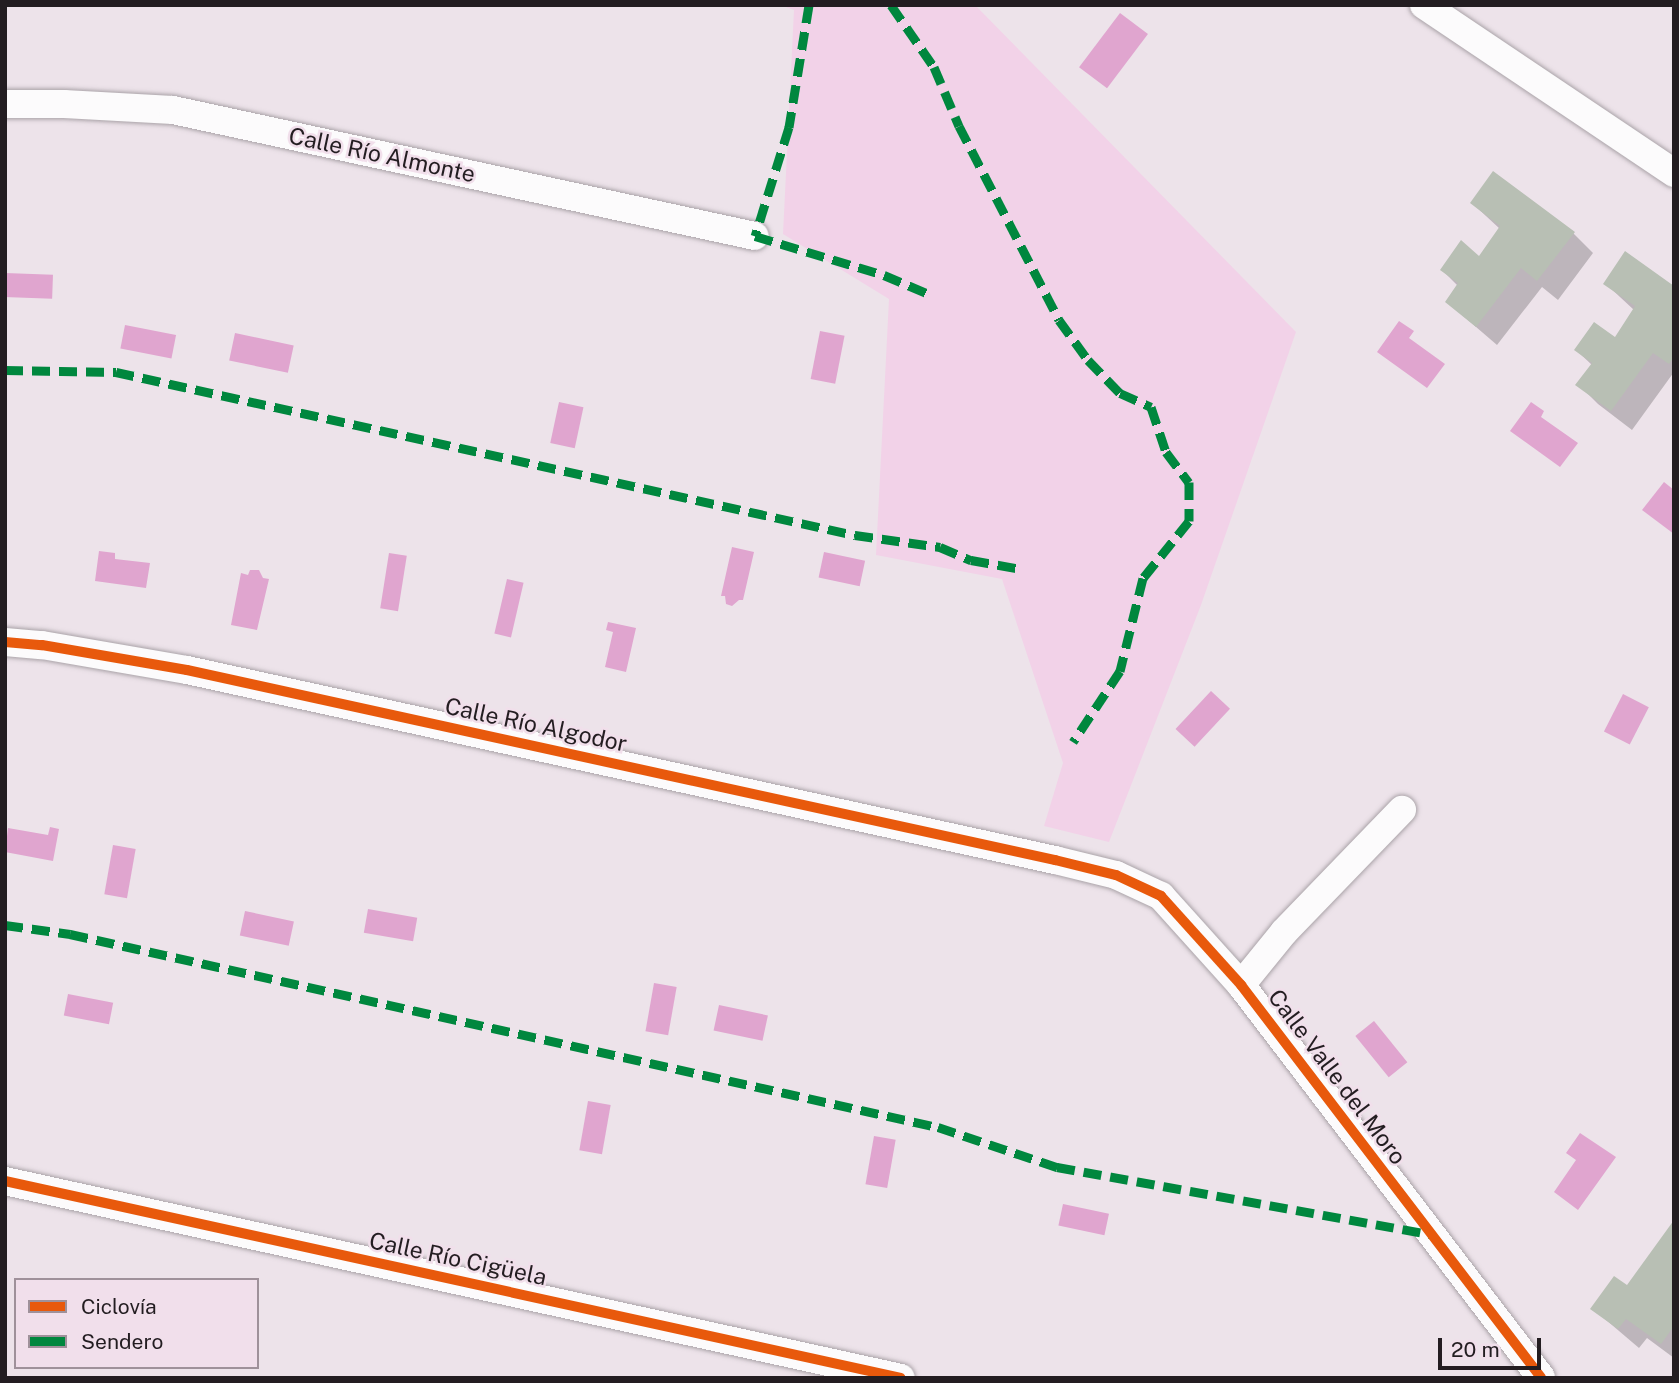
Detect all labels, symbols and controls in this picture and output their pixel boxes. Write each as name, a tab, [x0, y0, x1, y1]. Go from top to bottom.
street label: Calle Río Almonte	[286, 122, 478, 188]
street label: Calle Río Algodor	[442, 692, 630, 758]
street label: Calle Valle del Moro	[1262, 984, 1412, 1170]
street label: Calle Río Cigüela	[367, 1227, 549, 1291]
legend	[14, 1278, 259, 1369]
text: Ciclovía	[81, 1294, 157, 1319]
scale bar	[1441, 1324, 1544, 1368]
text: Sendero	[81, 1329, 163, 1354]
text: 20 m	[1451, 1337, 1500, 1362]

